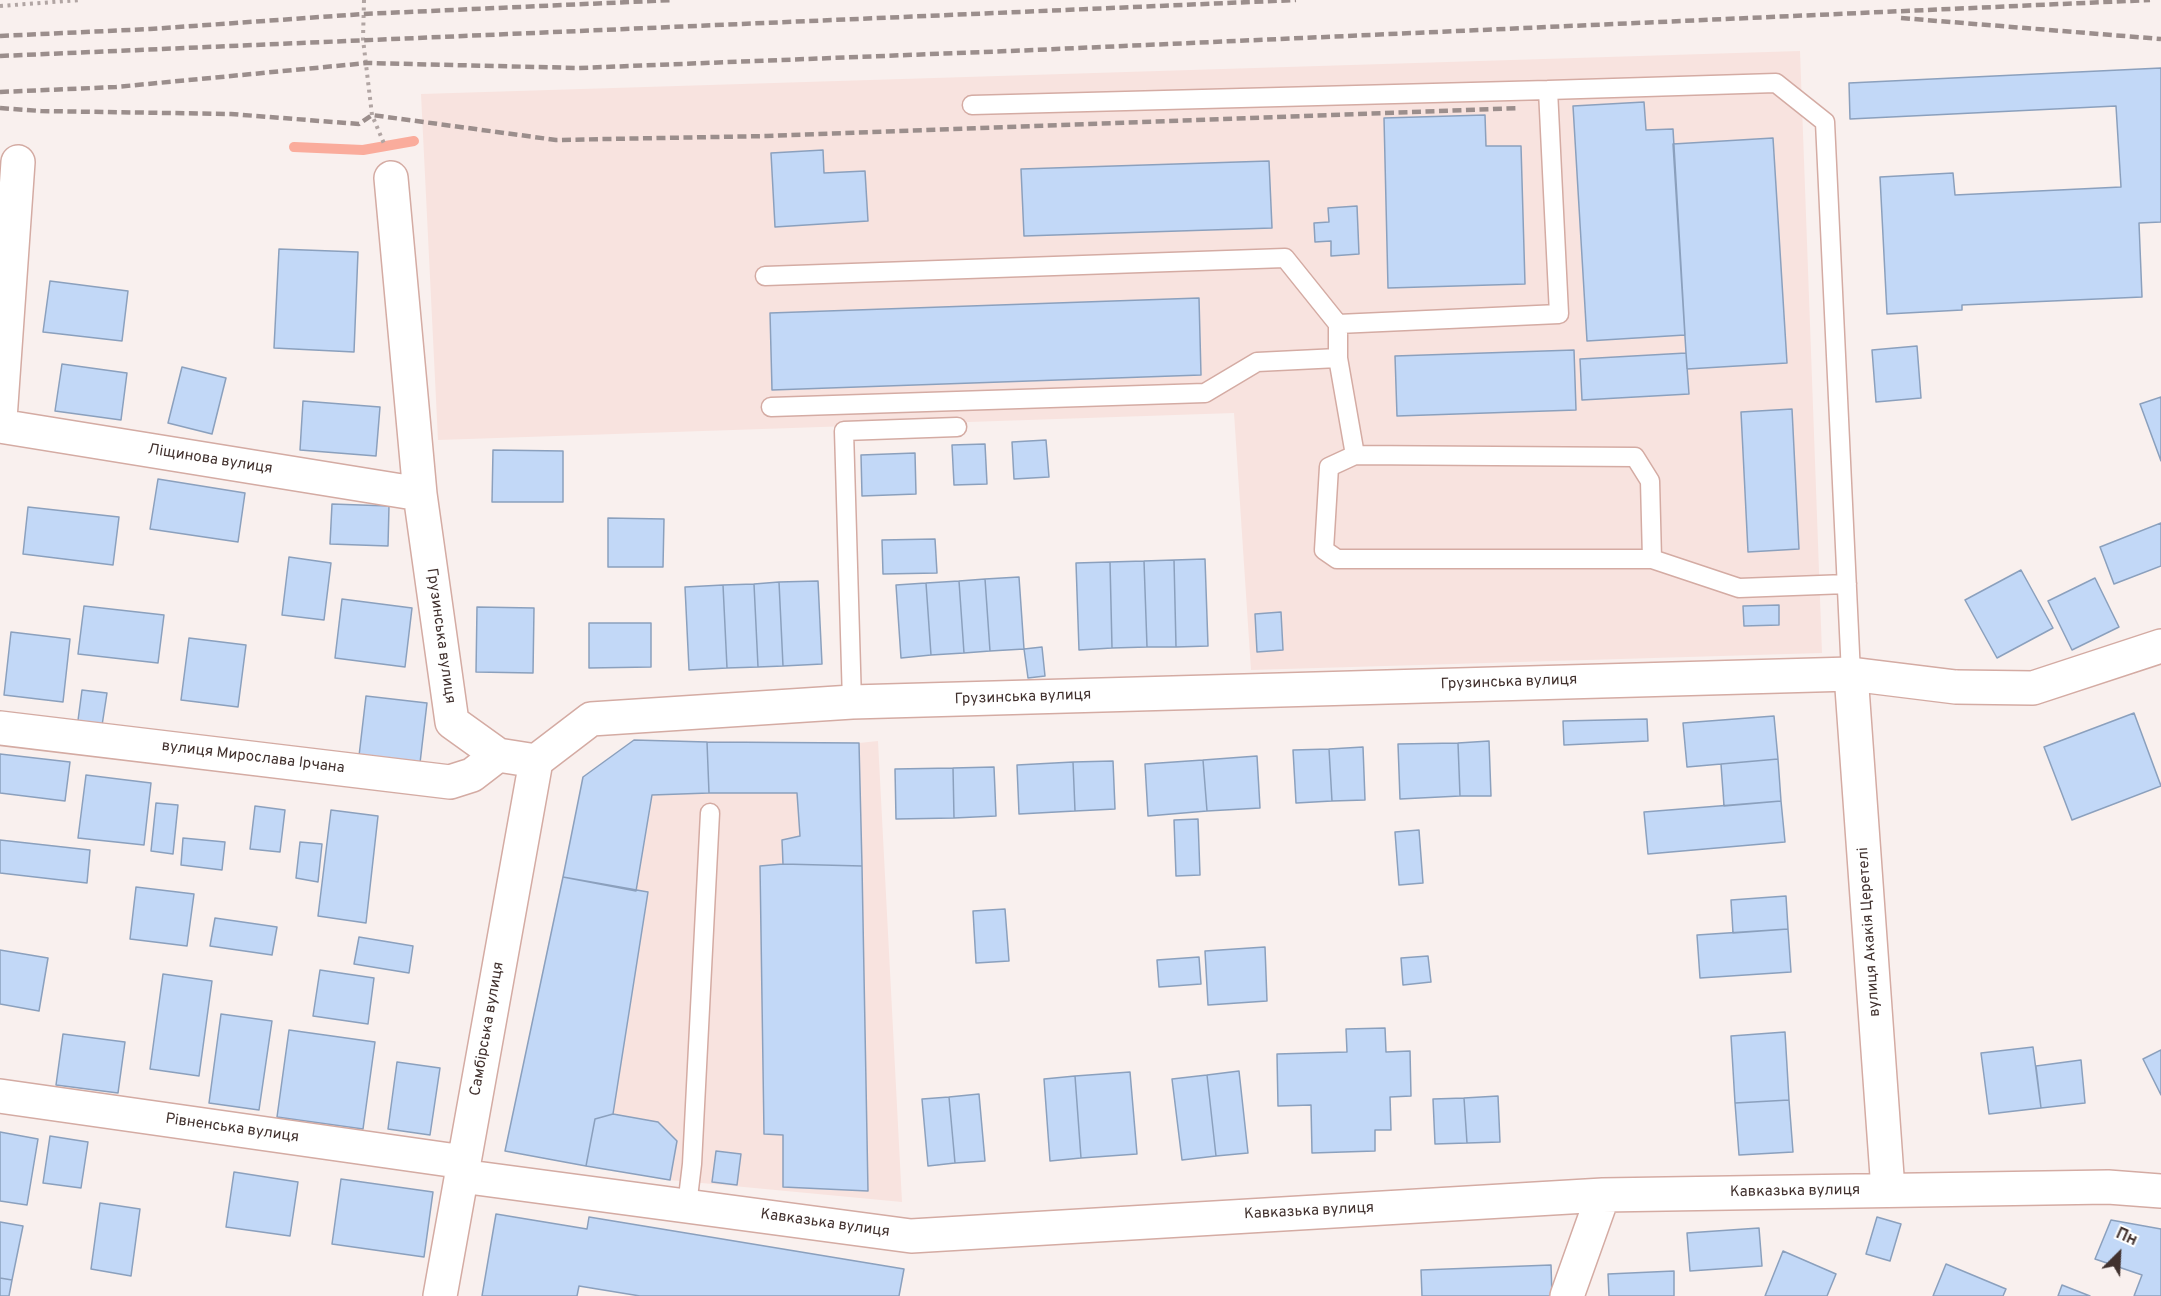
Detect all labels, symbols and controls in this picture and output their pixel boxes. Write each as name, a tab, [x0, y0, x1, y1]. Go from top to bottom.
street label: Ліщинова вулиця	[146, 441, 274, 479]
street label: Грузинська вулиця	[422, 567, 458, 705]
street label: Грузинська вулиця	[1440, 672, 1578, 694]
street label: Грузинська вулиця	[954, 687, 1092, 709]
street label: вулиця Мирослава Ірчана	[160, 738, 346, 778]
street label: вулиця Акакія Церетелі	[1855, 847, 1885, 1017]
street label: Самбірська вулиця	[467, 961, 509, 1097]
street label: Рівненська вулиця	[164, 1111, 300, 1147]
street label: Кавказька вулиця	[1730, 1182, 1860, 1202]
street label: Кавказька вулиця	[1244, 1200, 1374, 1224]
street label: Кавказька вулиця	[759, 1206, 891, 1242]
north arrow	[2089, 1224, 2149, 1284]
text: Пн	[2112, 1224, 2140, 1251]

